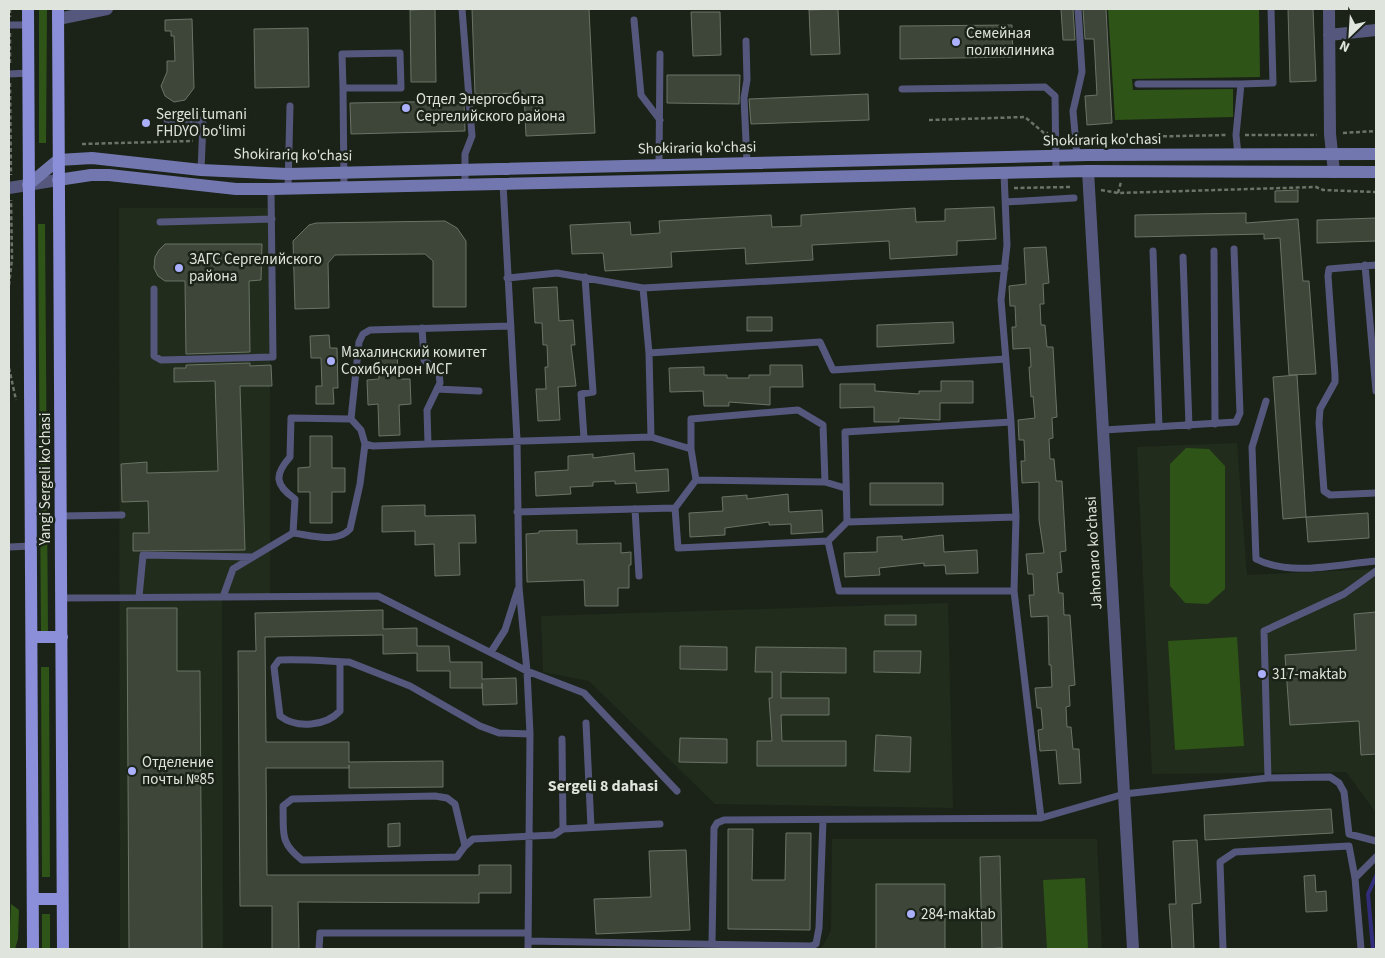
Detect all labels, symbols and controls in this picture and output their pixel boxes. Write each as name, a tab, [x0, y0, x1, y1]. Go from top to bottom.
north arrow	[1325, 10, 1375, 60]
place label: Семейная поликлиника	[966, 23, 1054, 61]
text: N	[1336, 35, 1353, 57]
marker: Семейная поликлиника	[950, 36, 962, 48]
place label: Отдел Энергосбыта Сергелийского района	[416, 89, 565, 127]
marker: Отдел Энергосбыта Сергелийского района	[400, 102, 412, 114]
place label: Sergeli tumani FHDYO boʻlimi	[156, 104, 247, 142]
marker: Sergeli tumani FHDYO boʻlimi	[140, 117, 152, 129]
street label: Shokirariq ko'chasi	[1042, 128, 1162, 152]
street label: Shokirariq ko'chasi	[637, 136, 757, 160]
street label: Shokirariq ko'chasi	[233, 143, 353, 167]
place label: ЗАГС Сергелийского района	[189, 249, 322, 287]
marker: ЗАГС Сергелийского района	[173, 262, 185, 274]
place label: Махалинский комитет Сохибқирон МСГ	[341, 342, 487, 380]
marker: Махалинский комитет Сохибқирон МСГ	[325, 355, 337, 367]
street label: Yangi Sergeli ko'chasi	[35, 413, 56, 546]
street label: Jahonaro ko'chasi	[1081, 496, 1107, 610]
place label: 317-maktab	[1272, 664, 1347, 685]
marker: 317-maktab	[1256, 668, 1268, 680]
place label: Отделение почты №85	[142, 752, 214, 790]
marker: Отделение почты №85	[126, 765, 138, 777]
district label: Sergeli 8 dahasi	[548, 775, 658, 797]
place label: 284-maktab	[921, 904, 996, 925]
marker: 284-maktab	[905, 908, 917, 920]

